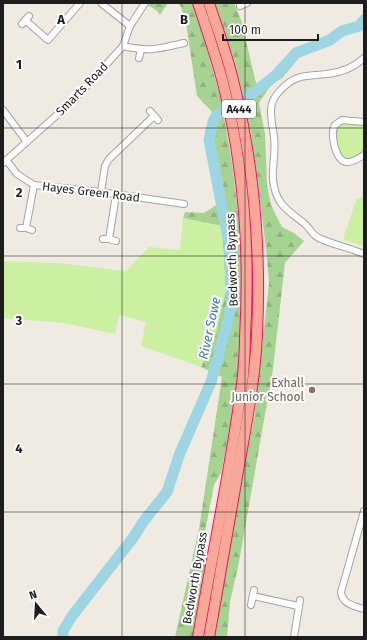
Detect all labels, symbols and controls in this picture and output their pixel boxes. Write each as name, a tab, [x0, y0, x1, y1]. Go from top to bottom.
text: A	[56, 12, 65, 27]
text: B	[180, 12, 188, 27]
scale bar	[223, 16, 318, 42]
text: 100 m	[229, 23, 261, 37]
text: 1	[16, 57, 22, 72]
street label: Smarts Road	[53, 59, 111, 119]
road number: A444	[222, 100, 256, 118]
street label: Hayes Green Road	[41, 179, 141, 205]
text: 2	[16, 185, 23, 200]
street label: Bedworth Bypass	[223, 213, 241, 307]
water label: River Sowe	[196, 295, 223, 361]
text: 3	[15, 313, 23, 328]
place label: Exhall Junior School	[231, 376, 304, 404]
marker: Exhall Junior School	[307, 385, 317, 395]
text: 4	[15, 441, 23, 456]
street label: Bedworth Bypass	[180, 530, 210, 625]
north arrow	[16, 584, 56, 624]
text: N	[28, 588, 39, 602]

